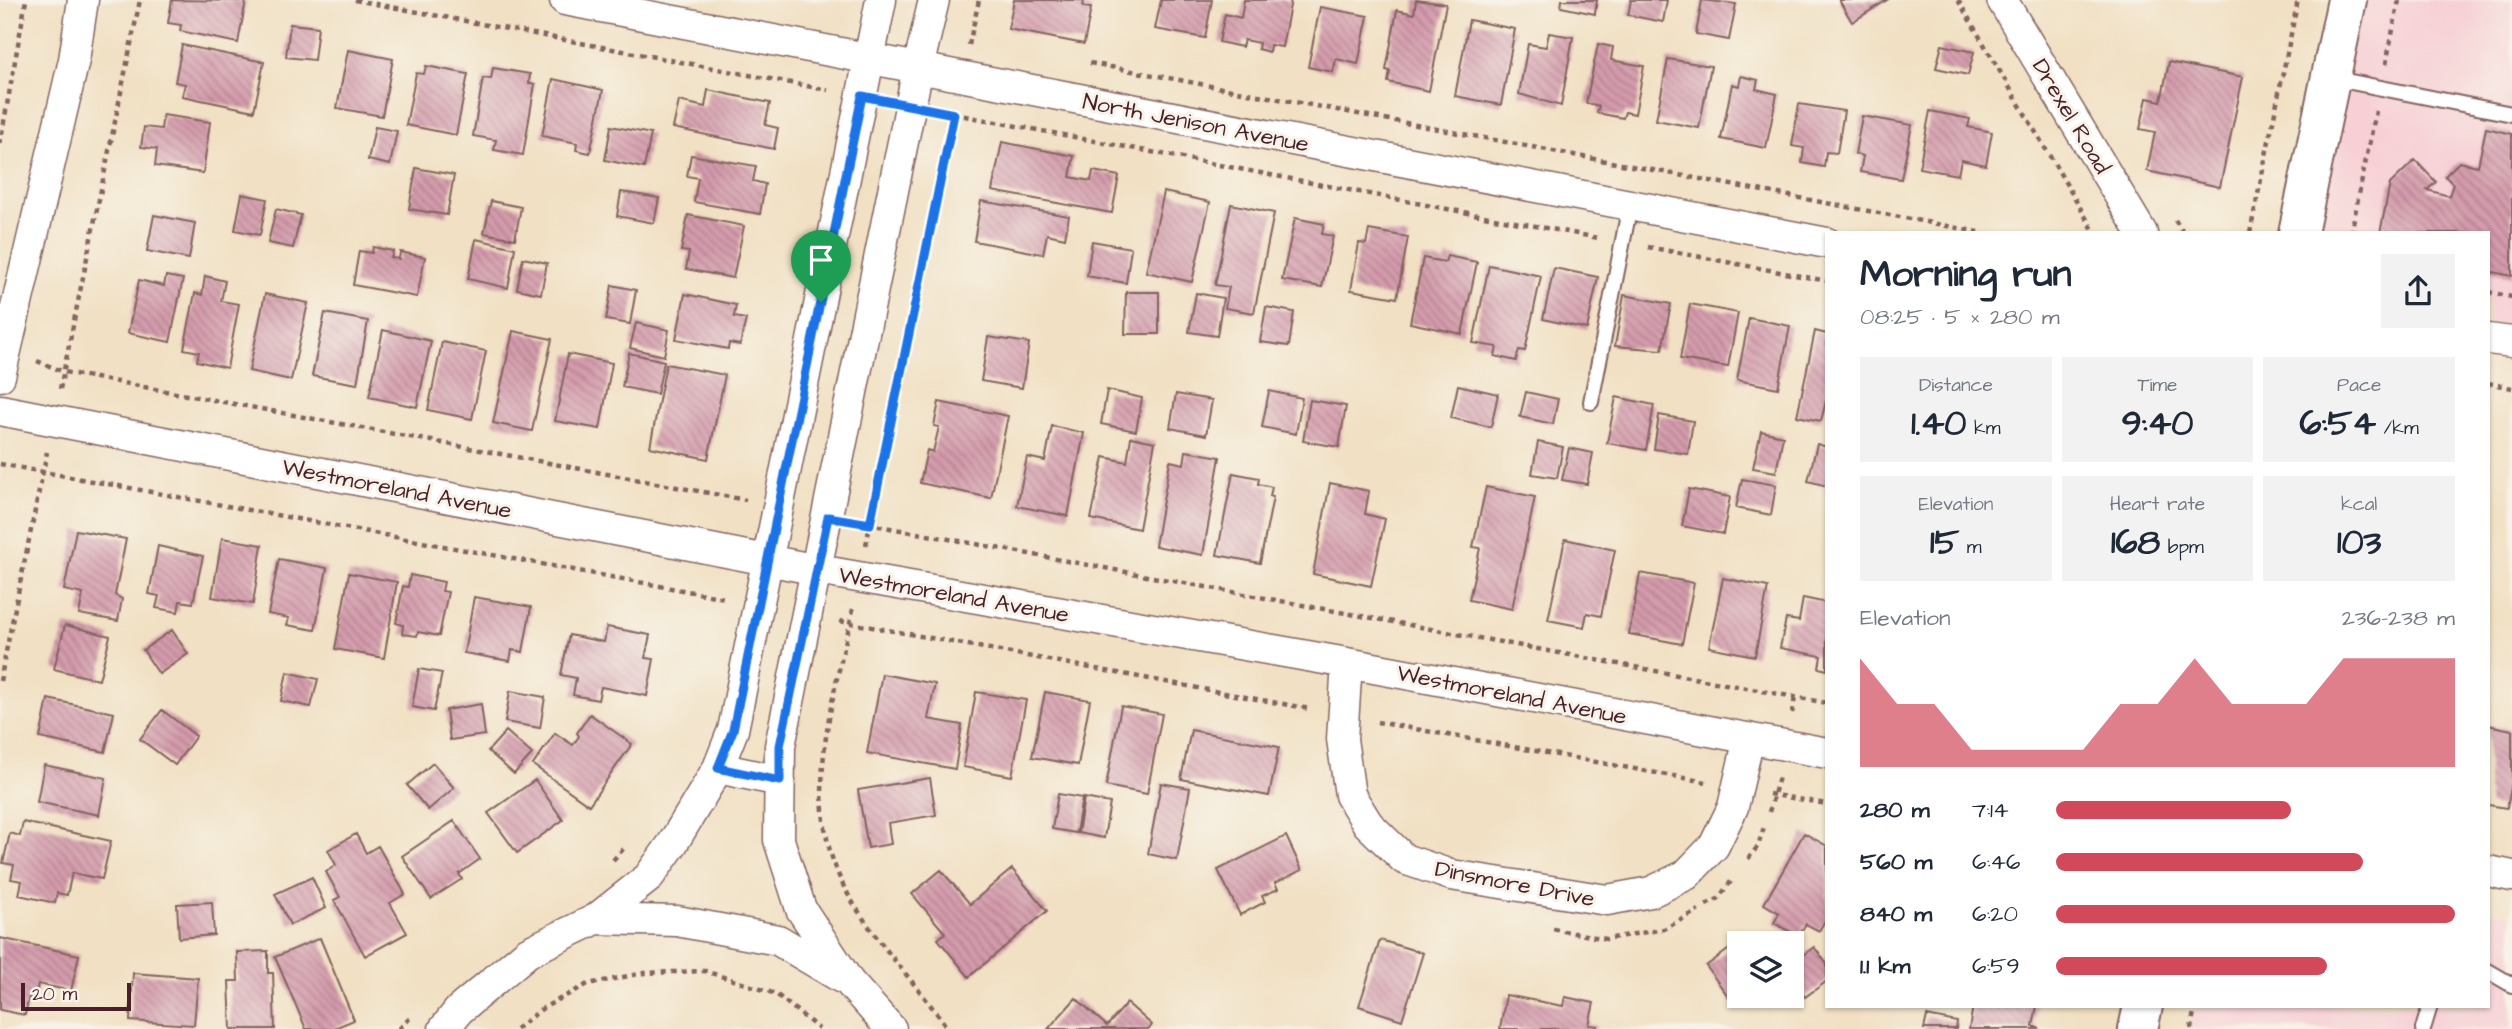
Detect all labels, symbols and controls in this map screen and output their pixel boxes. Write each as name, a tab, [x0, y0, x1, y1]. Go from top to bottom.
street label: Drexel Road	[2024, 53, 2118, 180]
street label: North Jenison Avenue	[1080, 85, 1311, 161]
pin	[791, 230, 851, 302]
icon: arrive	[802, 241, 840, 279]
text: Morning run	[1860, 249, 2072, 301]
button: share	[2381, 254, 2455, 328]
text: 08:25 · 5 × 280 m	[1860, 301, 2060, 333]
text: Distance	[1919, 372, 1993, 399]
text: Time	[2138, 372, 2177, 399]
text: Pace	[2337, 372, 2381, 399]
text: 1.40	[1911, 399, 1966, 448]
text: 9:40	[2122, 399, 2193, 448]
text: 6:54	[2300, 399, 2376, 448]
text: km	[1966, 415, 2001, 442]
text: /km	[2376, 415, 2419, 442]
street label: Westmoreland Avenue	[279, 451, 514, 527]
text: Elevation	[1918, 491, 1993, 518]
text: Heart rate	[2110, 491, 2205, 518]
text: kcal	[2341, 491, 2377, 518]
text: 15	[1930, 518, 1959, 567]
text: 168	[2111, 518, 2160, 567]
text: 103	[2337, 518, 2381, 567]
text: m	[1959, 534, 1982, 561]
text: bpm	[2160, 534, 2204, 561]
street label: Westmoreland Avenue	[836, 559, 1072, 631]
text: Elevation	[1860, 602, 1951, 634]
text: 236–238 m	[2342, 602, 2455, 634]
street label: Westmoreland Avenue	[1394, 657, 1629, 733]
text: 280 m	[1860, 794, 1930, 826]
text: 7:14	[1972, 794, 2009, 826]
text: 560 m	[1860, 846, 1932, 878]
text: 6:46	[1972, 846, 2020, 878]
street label: Dinsmore Drive	[1432, 853, 1597, 915]
text: 840 m	[1860, 898, 1932, 930]
text: 6:20	[1972, 898, 2018, 930]
map controls	[1727, 931, 1804, 1008]
button: layers	[1727, 931, 1804, 1008]
text: 1.1 km	[1860, 950, 1910, 982]
text: 6:59	[1972, 950, 2020, 982]
scale bar	[21, 980, 131, 1012]
text: 20 m	[32, 981, 77, 1008]

